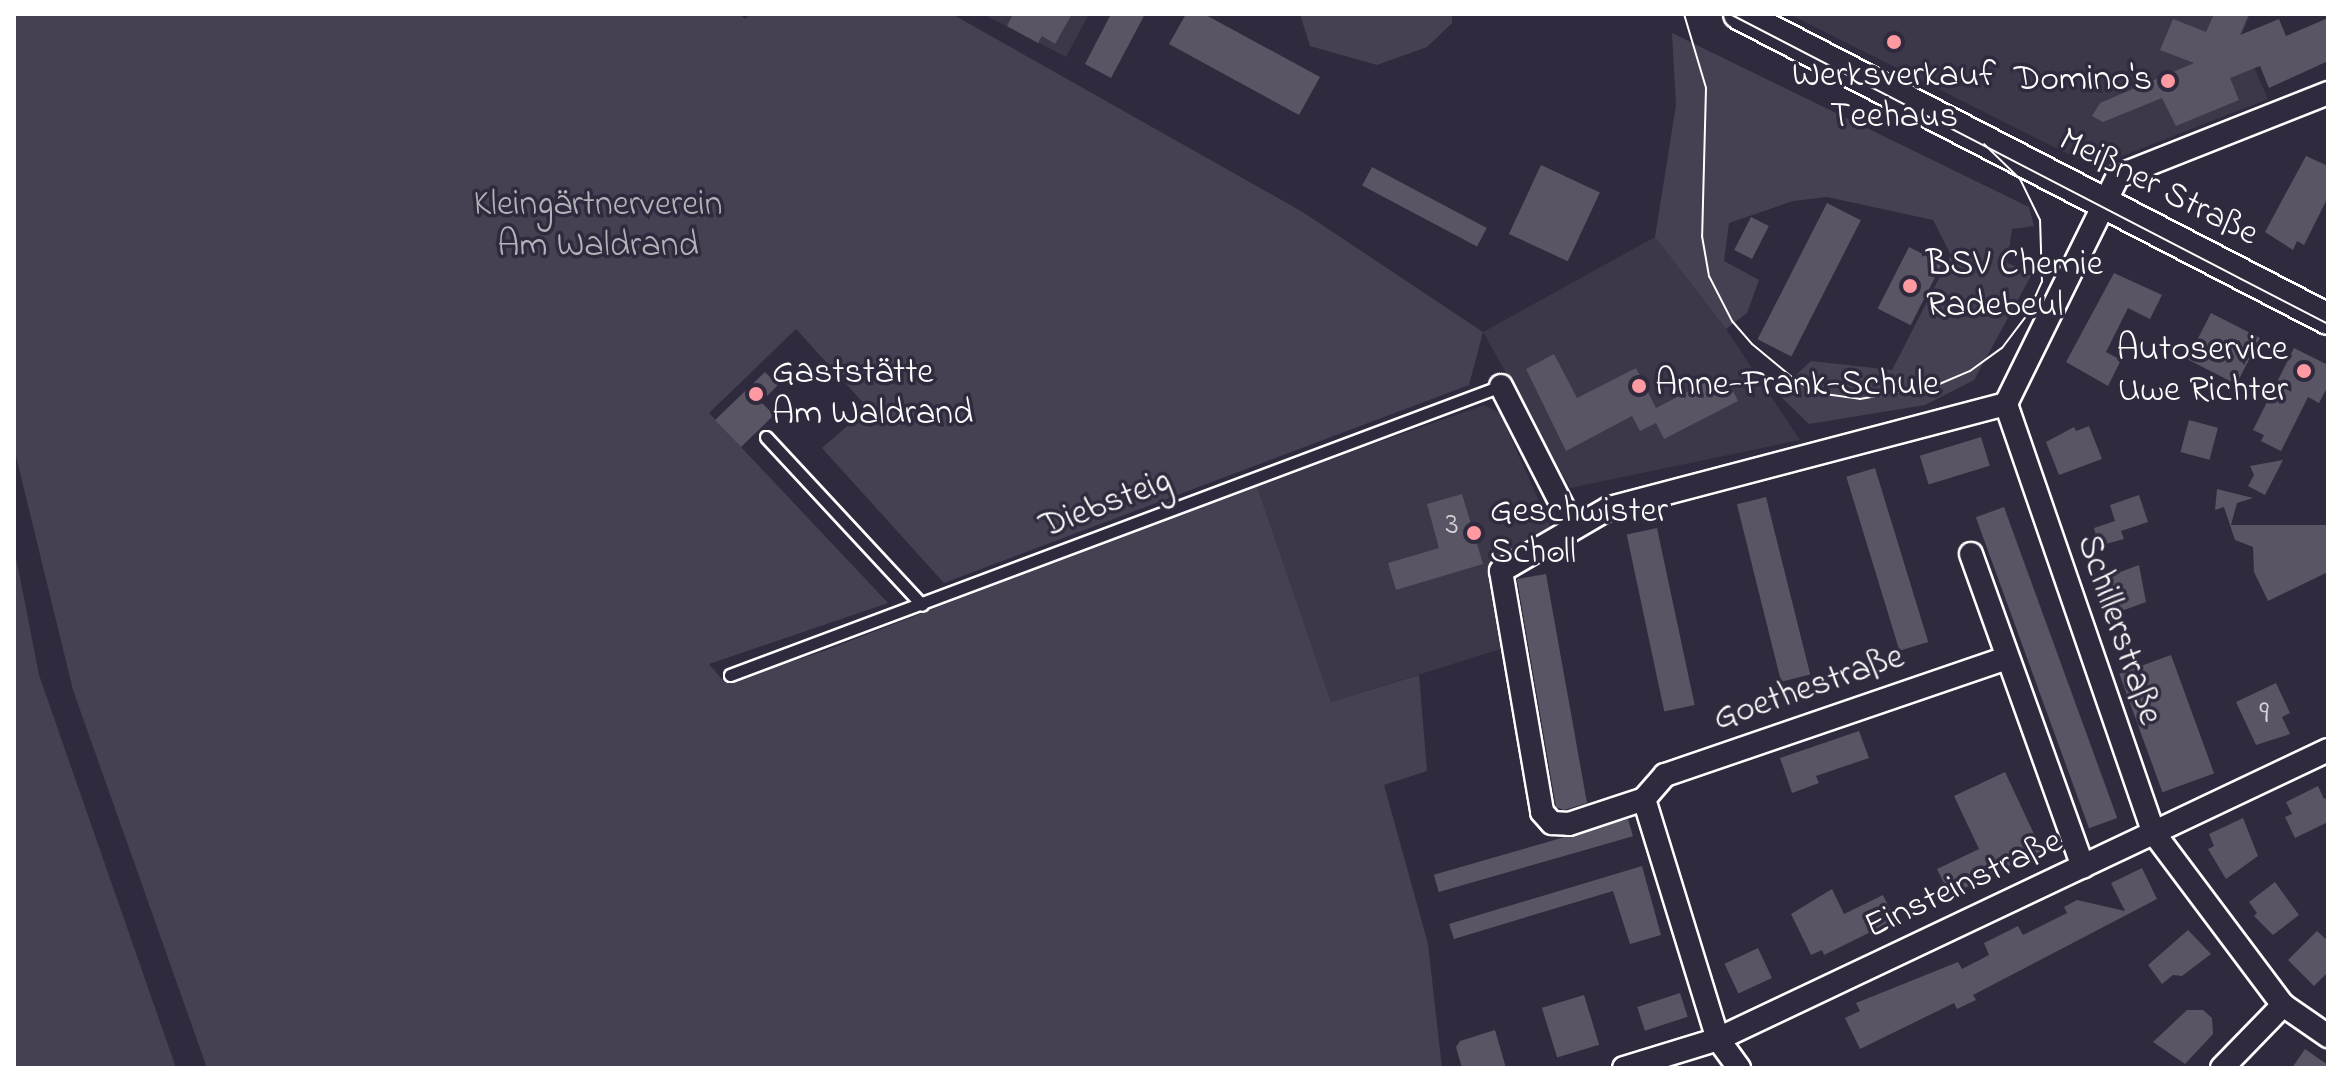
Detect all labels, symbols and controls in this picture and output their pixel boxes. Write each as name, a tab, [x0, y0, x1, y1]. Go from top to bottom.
marker: Werksverkauf Teehaus	[1885, 33, 1903, 51]
place label: Werksverkauf Teehaus	[1792, 54, 1996, 139]
place label: Domino's	[2014, 59, 2152, 103]
marker: Domino's	[2159, 72, 2177, 90]
street label: Meißner Straße	[2051, 119, 2265, 257]
park label: Kleingärtnerverein Am Waldrand	[473, 183, 723, 268]
place label: BSV Chemie Radebeul	[1926, 243, 2103, 328]
marker: BSV Chemie Radebeul	[1901, 277, 1919, 295]
place label: Autoservice Uwe Richter	[2116, 328, 2288, 413]
place label: Gaststätte Am Waldrand	[772, 351, 973, 436]
marker: Autoservice Uwe Richter	[2295, 362, 2313, 380]
place label: Anne-Frank-Schule	[1655, 364, 1939, 408]
marker: Anne-Frank-Schule	[1630, 377, 1648, 395]
marker: Gaststätte Am Waldrand	[747, 385, 765, 403]
street label: Diebsteig	[1034, 460, 1178, 550]
place label: Geschwister Scholl	[1490, 490, 1668, 575]
house number: 3	[1445, 507, 1459, 545]
marker: Geschwister Scholl	[1465, 524, 1483, 542]
street label: Schillerstraße	[2065, 529, 2171, 731]
street label: Goethestraße	[1708, 636, 1910, 742]
house number: 9	[2259, 696, 2269, 734]
street label: Einsteinstraße	[1858, 820, 2070, 950]

